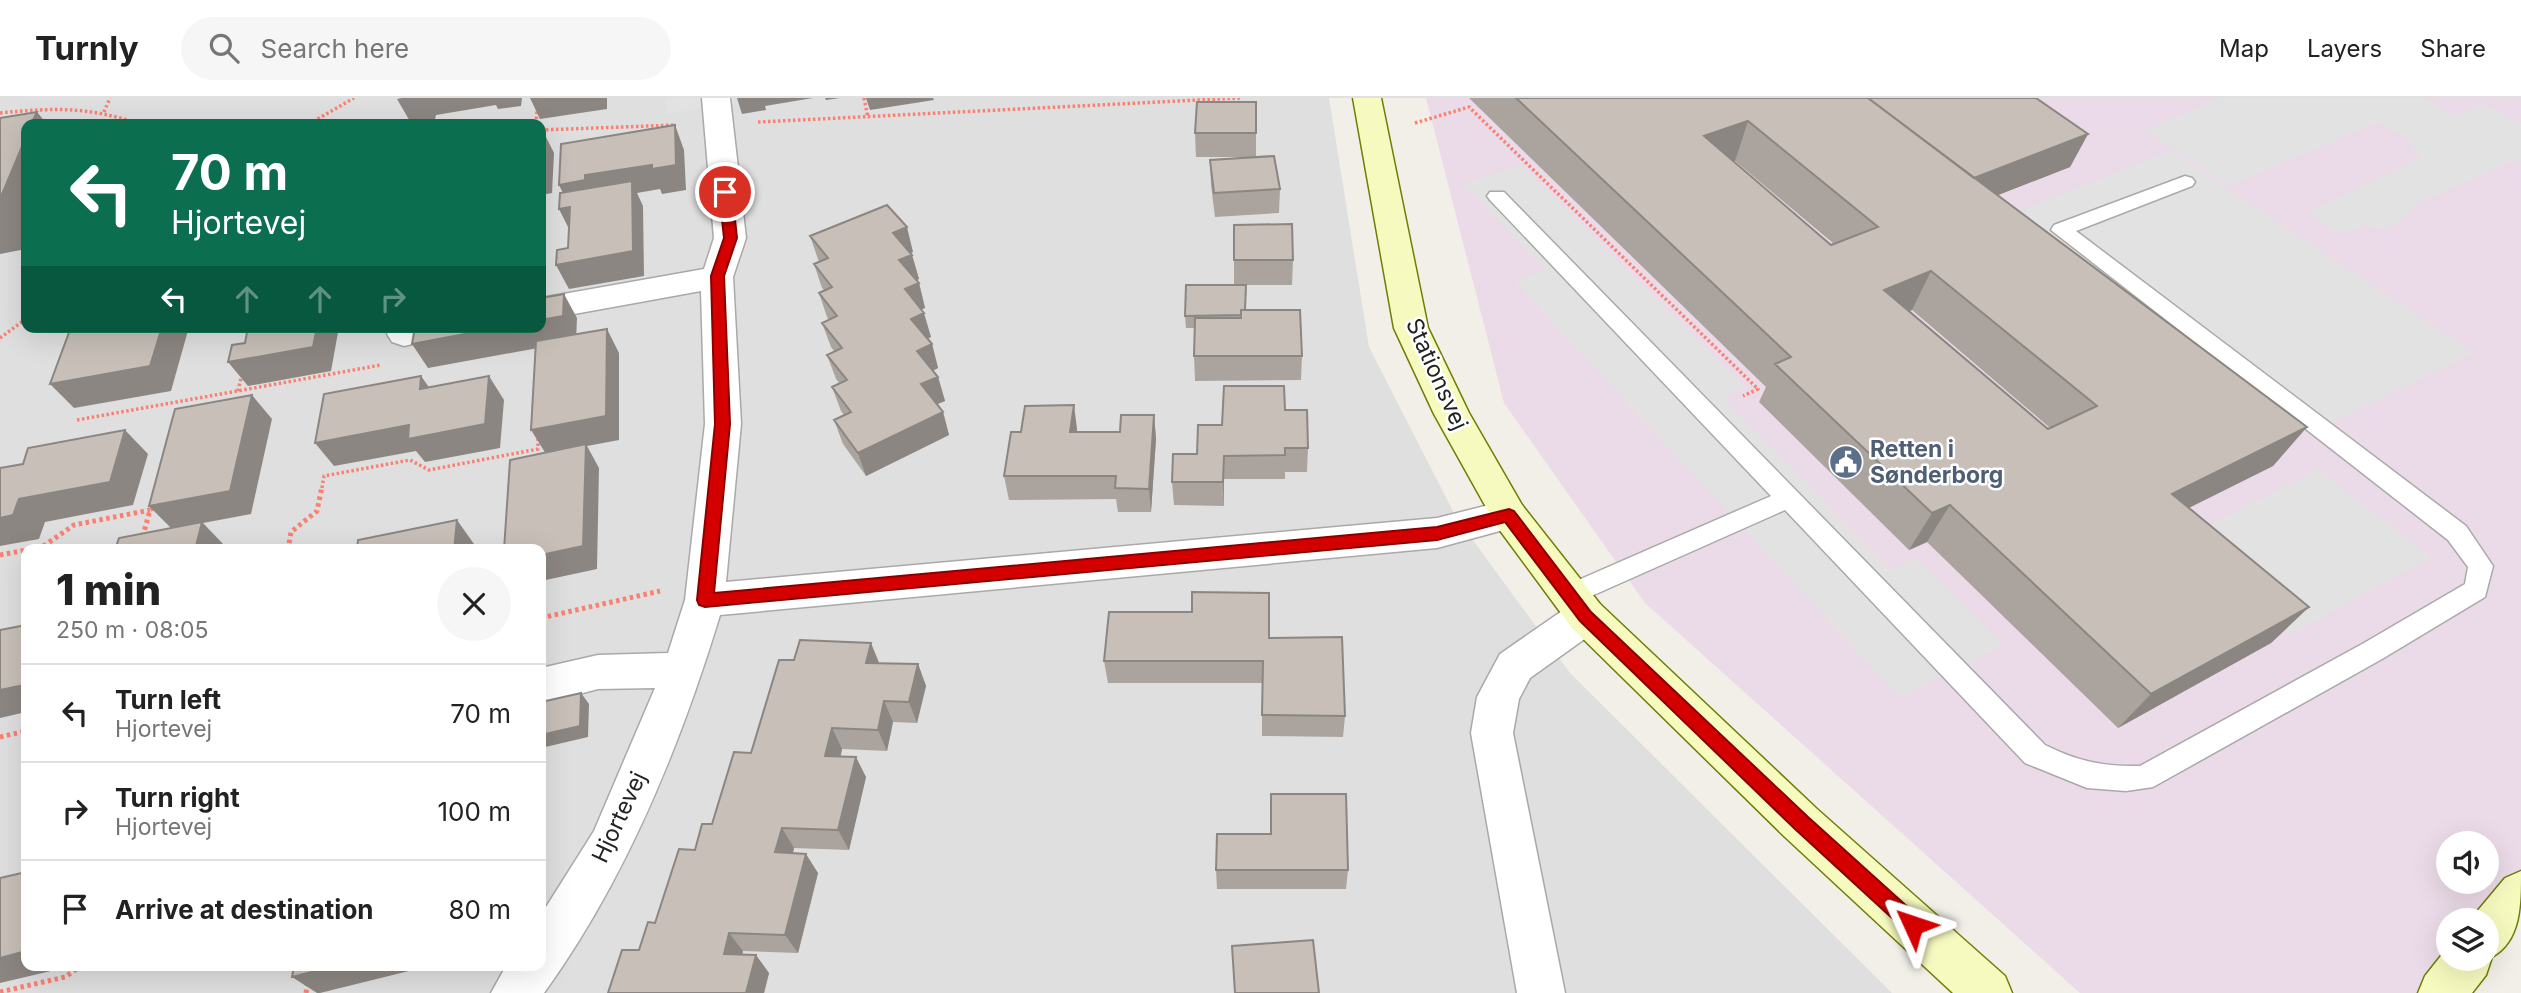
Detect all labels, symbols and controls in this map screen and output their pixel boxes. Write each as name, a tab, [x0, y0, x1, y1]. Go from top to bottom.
search box	[181, 17, 671, 80]
text: Turnly	[35, 28, 139, 68]
icon: search	[205, 29, 243, 67]
text: Search here	[261, 33, 409, 64]
text: Map	[2219, 34, 2269, 63]
text: Layers	[2307, 34, 2382, 63]
text: Share	[2420, 34, 2486, 63]
text: 70 m	[171, 143, 288, 202]
icon: left	[56, 147, 147, 238]
pin	[695, 162, 755, 222]
icon: arrive	[706, 173, 744, 211]
text: Hjortevej	[171, 203, 306, 242]
icon: left	[155, 280, 193, 318]
icon: ahead	[228, 280, 266, 318]
icon: ahead	[301, 280, 339, 318]
icon: right	[374, 280, 412, 318]
street label: Stationsvej	[1400, 314, 1474, 434]
place label: Retten i Sønderborg	[1870, 435, 2003, 489]
public building icon: Retten i Sønderborg	[1827, 443, 1865, 481]
text: 1 min	[56, 564, 161, 615]
button: close	[437, 567, 511, 641]
text: 250 m · 08:05	[56, 616, 209, 644]
text: Turn left	[115, 684, 221, 715]
icon: left	[56, 694, 94, 732]
text: 70 m	[450, 698, 511, 729]
text: Hjortevej	[115, 715, 212, 743]
street label: Hjortevej	[586, 767, 652, 867]
text: Turn right	[115, 782, 240, 813]
icon: right	[56, 792, 94, 830]
text: 100 m	[438, 796, 511, 827]
text: Hjortevej	[115, 813, 212, 841]
map controls	[2436, 831, 2499, 971]
button: sound	[2436, 831, 2499, 894]
position arrow	[1876, 888, 1950, 962]
icon: arrive	[56, 890, 94, 928]
text: Arrive at destination	[115, 894, 374, 925]
text: 80 m	[448, 894, 511, 925]
button: layers	[2436, 908, 2499, 971]

